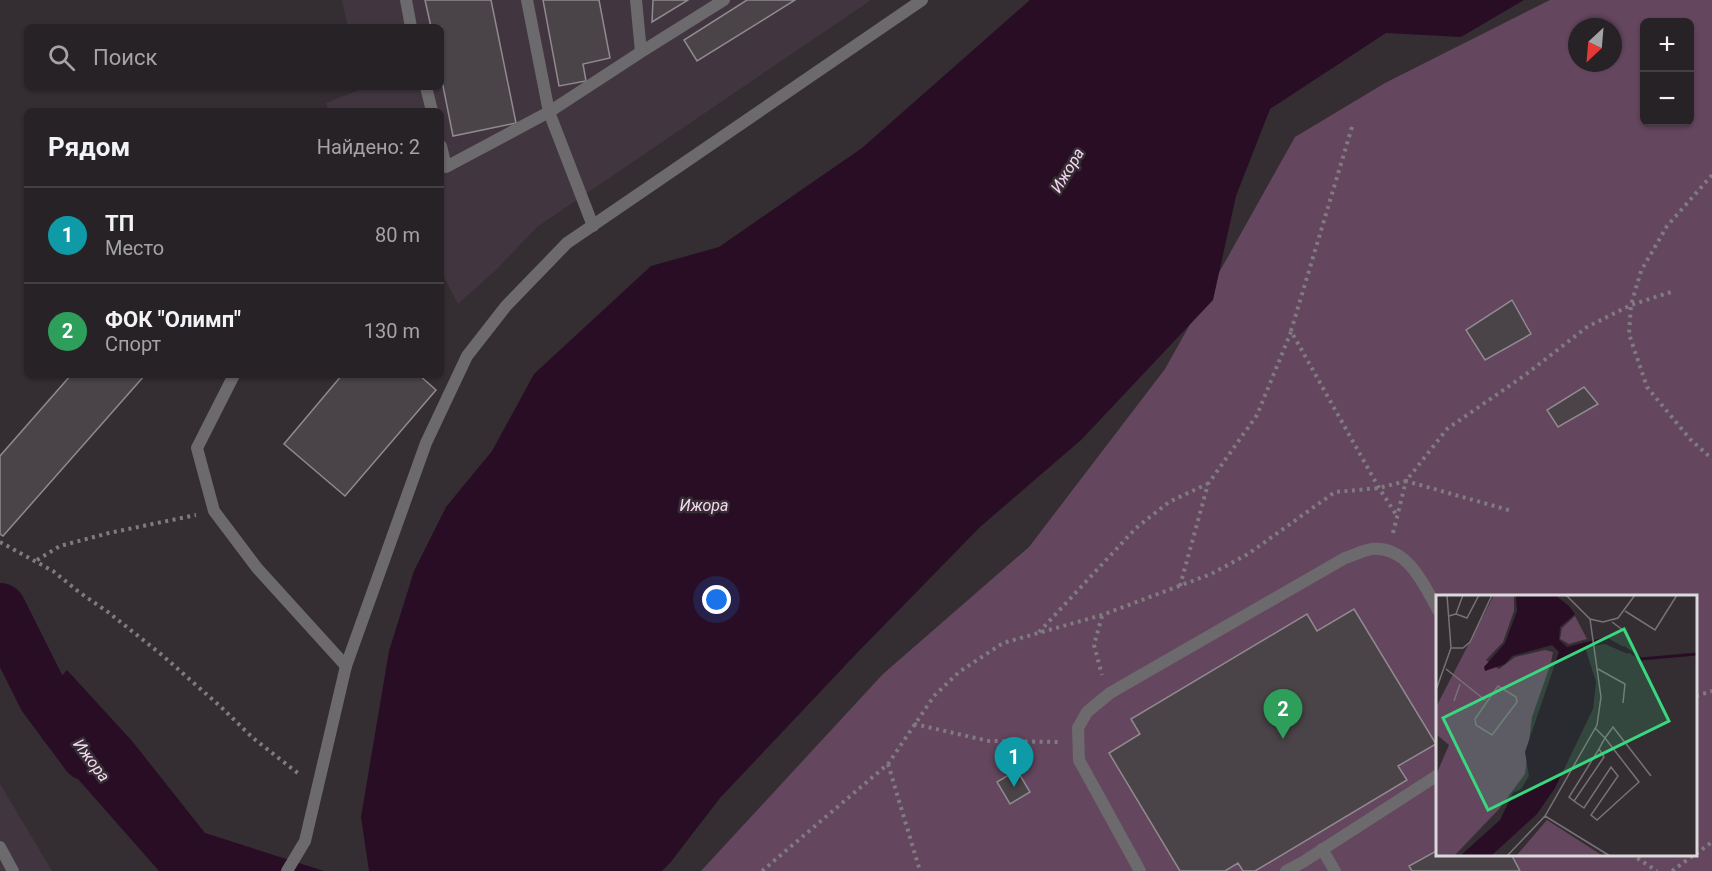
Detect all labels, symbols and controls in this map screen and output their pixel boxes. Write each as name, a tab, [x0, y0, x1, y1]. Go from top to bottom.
north arrow	[1568, 18, 1622, 72]
map controls	[1640, 18, 1694, 126]
button: +	[1640, 18, 1694, 72]
search box	[24, 24, 444, 90]
icon: search	[45, 41, 78, 74]
text: Поиск	[93, 45, 157, 70]
button: −	[1640, 72, 1694, 126]
text: Рядом	[48, 132, 130, 162]
text: Найдено: 2	[317, 135, 420, 159]
water label: Ижора	[1047, 144, 1088, 196]
text: ТП	[105, 211, 134, 236]
text: 1	[62, 223, 73, 247]
text: 80 m	[375, 223, 420, 247]
text: Место	[105, 236, 164, 260]
text: ФОК "Олимп"	[105, 307, 241, 332]
text: 2	[62, 319, 73, 343]
text: 130 m	[364, 319, 420, 343]
text: Спорт	[105, 332, 161, 356]
water label: Ижора	[680, 496, 728, 515]
your location	[702, 585, 731, 614]
inset map	[1436, 595, 1697, 856]
pin: 2	[1264, 690, 1302, 739]
water label: Ижора	[69, 735, 114, 786]
pin: 1	[994, 738, 1034, 787]

